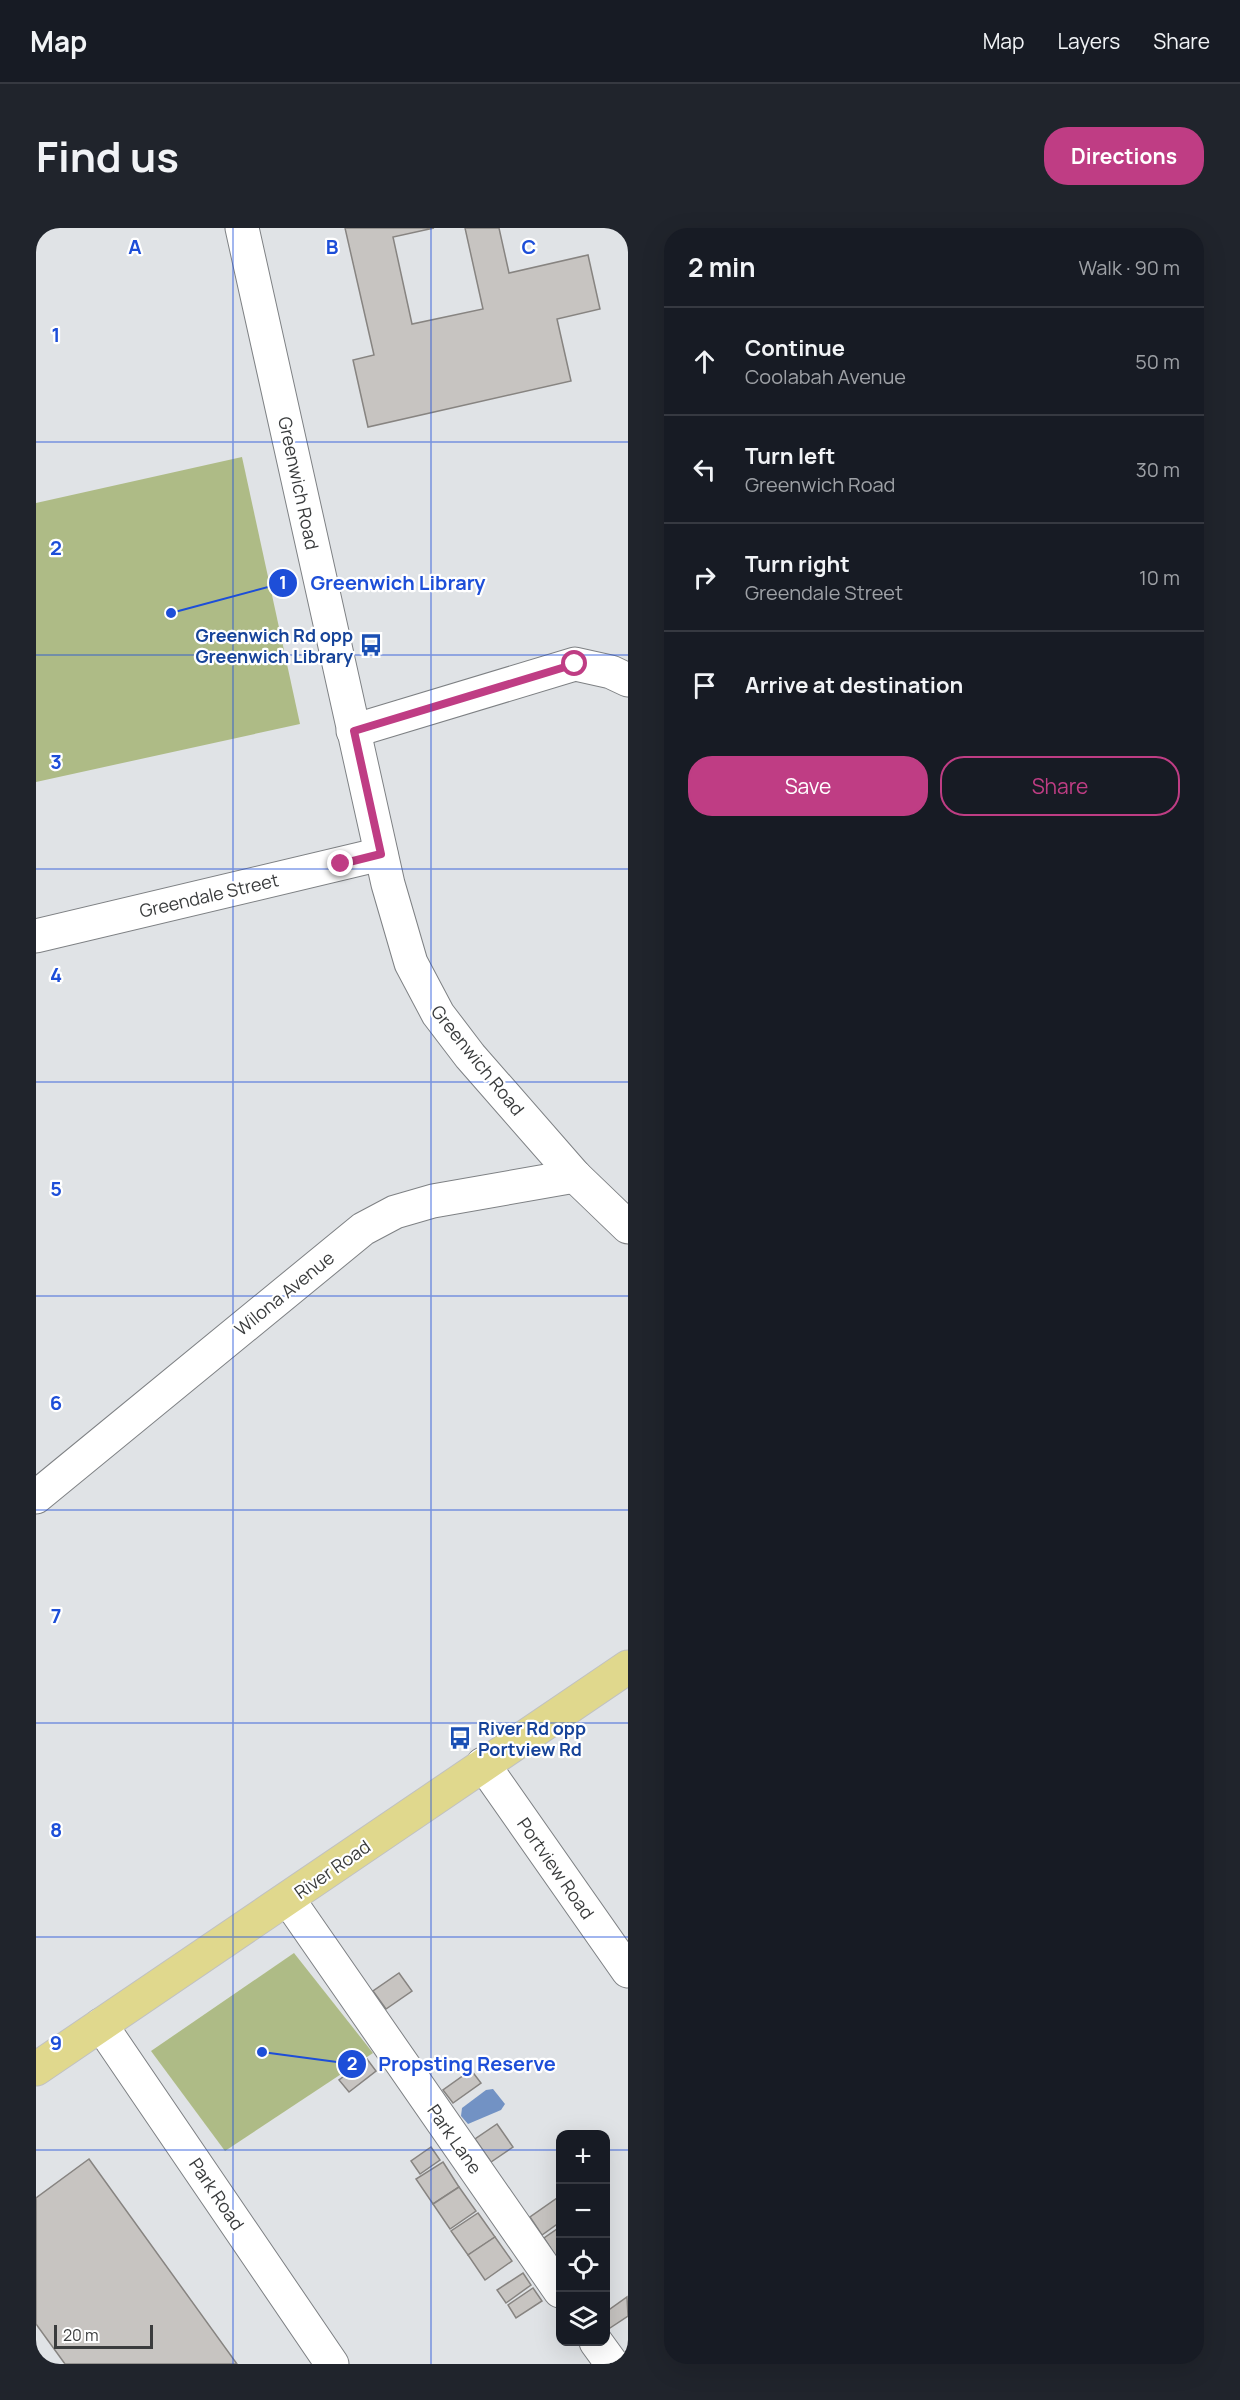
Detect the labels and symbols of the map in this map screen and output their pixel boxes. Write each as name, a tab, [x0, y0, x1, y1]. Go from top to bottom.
text: A	[128, 233, 142, 260]
text: B	[326, 233, 339, 260]
text: C	[522, 233, 536, 260]
text: 1	[52, 321, 60, 348]
street label: Greenwich Road	[273, 414, 325, 552]
text: 2	[50, 534, 62, 561]
callout: Greenwich Library	[268, 564, 497, 602]
text: Greenwich Library	[310, 569, 486, 596]
text: 1	[279, 570, 287, 594]
place label: Greenwich Rd opp Greenwich Library	[195, 623, 353, 668]
bus stop icon: Greenwich Rd opp Greenwich Library	[358, 632, 384, 658]
route start	[561, 650, 587, 676]
text: 3	[50, 748, 62, 775]
route end	[327, 850, 353, 876]
street label: Greendale Street	[137, 867, 281, 923]
text: 4	[50, 961, 62, 988]
street label: Greenwich Road	[426, 1000, 530, 1120]
text: 5	[50, 1175, 62, 1202]
street label: Wilona Avenue	[229, 1245, 339, 1341]
text: 6	[50, 1389, 62, 1416]
text: 7	[51, 1602, 61, 1629]
place label: River Rd opp Portview Rd	[478, 1716, 586, 1761]
bus stop icon: River Rd opp Portview Rd	[447, 1725, 473, 1751]
street label: Portview Road	[512, 1812, 600, 1924]
text: 8	[50, 1816, 62, 1843]
street label: River Road	[289, 1834, 375, 1904]
text: 9	[50, 2029, 62, 2056]
callout: Propsting Reserve	[337, 2045, 568, 2083]
text: Propsting Reserve	[378, 2050, 556, 2077]
text: 2	[347, 2051, 357, 2075]
street label: Park Lane	[422, 2099, 488, 2179]
street label: Park Road	[184, 2153, 250, 2235]
scale bar	[54, 2322, 153, 2350]

